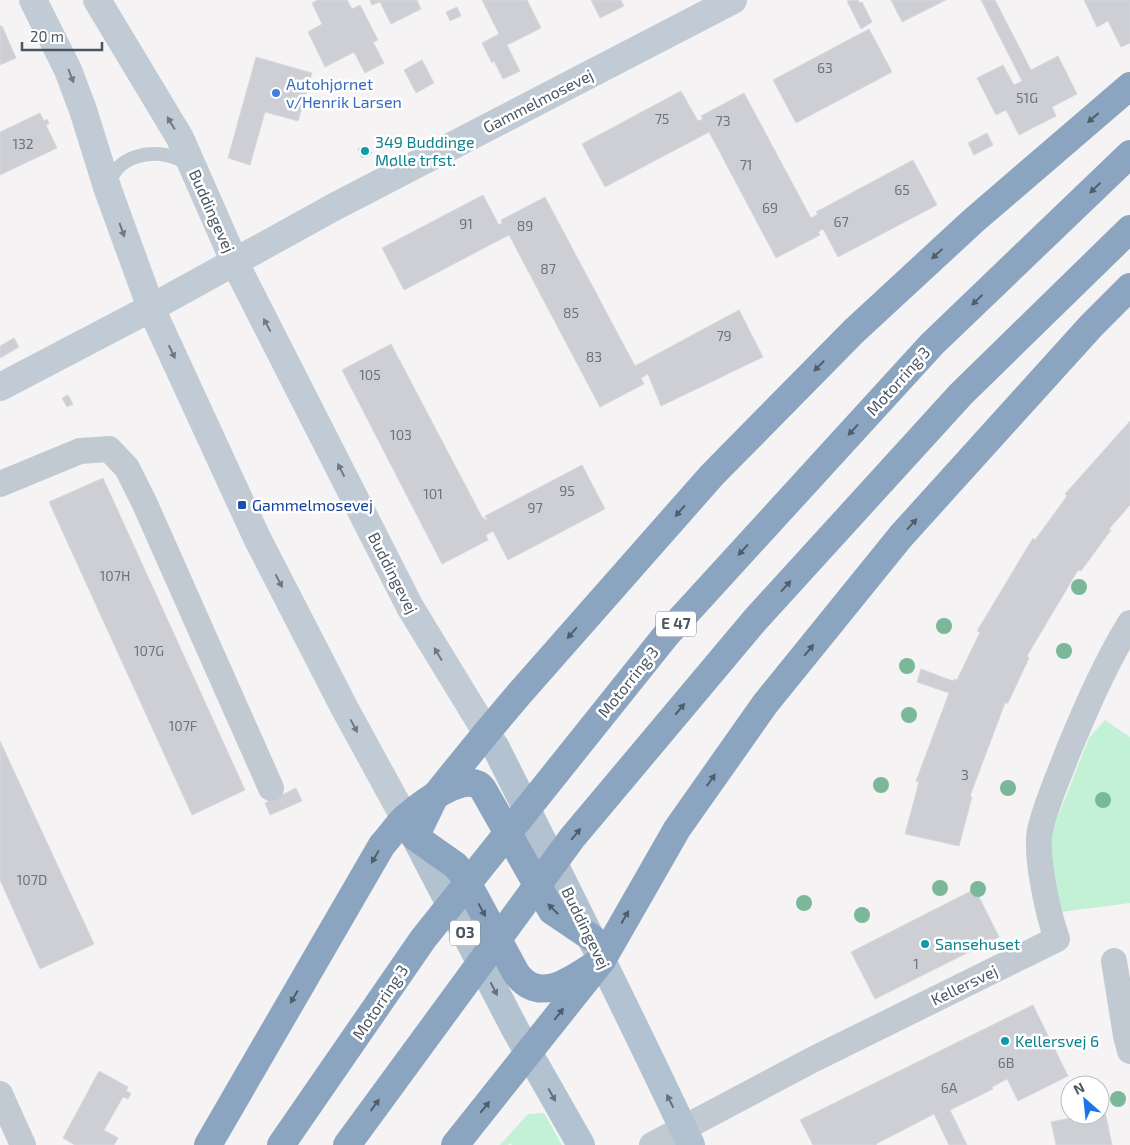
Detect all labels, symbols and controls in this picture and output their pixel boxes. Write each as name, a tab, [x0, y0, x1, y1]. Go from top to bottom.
scale bar	[22, 20, 102, 52]
text: 20 m	[30, 27, 64, 45]
house number: 63	[817, 59, 833, 76]
street label: Gammelmosevej	[480, 65, 596, 137]
one-way arrow	[67, 69, 75, 84]
place label: Autohjørnet v/Henrik Larsen	[286, 74, 402, 111]
marker: Autohjørnet v/Henrik Larsen	[270, 87, 282, 99]
house number: 51G	[1016, 89, 1038, 106]
house number: 75	[655, 110, 669, 127]
house number: 73	[716, 112, 730, 129]
one-way arrow	[1087, 112, 1100, 123]
one-way arrow	[166, 117, 175, 130]
place label: 349 Buddinge Mølle trfst.	[375, 132, 475, 169]
house number: 132	[12, 135, 34, 152]
marker: 349 Buddinge Mølle trfst.	[359, 145, 371, 157]
house number: 71	[740, 156, 752, 173]
street label: Buddingevej	[185, 166, 239, 256]
house number: 65	[894, 181, 910, 198]
one-way arrow	[1089, 182, 1101, 194]
house number: 69	[762, 199, 778, 216]
house number: 67	[833, 213, 849, 230]
house number: 91	[459, 215, 473, 232]
house number: 89	[517, 217, 533, 234]
one-way arrow	[119, 223, 126, 238]
one-way arrow	[932, 248, 944, 260]
house number: 87	[540, 260, 556, 277]
one-way arrow	[972, 294, 984, 306]
house number: 85	[563, 304, 579, 321]
one-way arrow	[263, 318, 271, 332]
house number: 79	[716, 327, 732, 344]
street label: Motorring 3	[862, 342, 933, 419]
one-way arrow	[168, 345, 176, 359]
house number: 83	[586, 348, 602, 365]
one-way arrow	[813, 360, 825, 372]
house number: 105	[359, 366, 381, 383]
one-way arrow	[847, 424, 859, 436]
house number: 103	[390, 426, 412, 443]
one-way arrow	[337, 462, 345, 477]
house number: 95	[559, 482, 575, 499]
house number: 101	[423, 485, 443, 502]
place label: Gammelmosevej	[252, 495, 373, 515]
marker: Gammelmosevej	[236, 499, 248, 511]
house number: 97	[527, 499, 543, 516]
one-way arrow	[674, 505, 686, 517]
one-way arrow	[906, 519, 918, 531]
street label: Buddingevej	[364, 529, 422, 617]
one-way arrow	[737, 544, 749, 556]
house number: 107H	[100, 567, 130, 584]
one-way arrow	[275, 574, 283, 588]
one-way arrow	[780, 581, 792, 593]
road number: E 47	[656, 612, 696, 636]
one-way arrow	[567, 627, 578, 640]
house number: 107G	[134, 642, 164, 659]
street label: Motorring 3	[593, 642, 662, 721]
one-way arrow	[803, 644, 814, 657]
one-way arrow	[434, 648, 443, 661]
one-way arrow	[675, 703, 686, 716]
house number: 107F	[169, 717, 198, 734]
one-way arrow	[350, 718, 358, 733]
house number: 3	[961, 766, 969, 783]
one-way arrow	[706, 773, 716, 787]
one-way arrow	[570, 828, 581, 841]
one-way arrow	[371, 850, 380, 863]
house number: 107D	[17, 871, 47, 888]
street label: Buddingevej	[557, 884, 615, 972]
one-way arrow	[478, 903, 486, 917]
one-way arrow	[547, 904, 559, 916]
one-way arrow	[621, 910, 629, 925]
road number: O3	[450, 920, 480, 946]
place label: Sansehuset	[935, 934, 1020, 953]
marker: Sansehuset	[919, 938, 931, 950]
house number: 1	[913, 955, 919, 972]
street label: Kellersvej	[928, 960, 1000, 1010]
street label: Motorring 3	[348, 961, 411, 1043]
one-way arrow	[490, 982, 498, 996]
one-way arrow	[289, 991, 298, 1004]
one-way arrow	[553, 1008, 564, 1021]
place label: Kellersvej 6	[1015, 1031, 1099, 1051]
marker: Kellersvej 6	[999, 1035, 1011, 1047]
house number: 6B	[998, 1054, 1014, 1071]
north arrow	[1060, 1075, 1110, 1125]
text: N	[1071, 1078, 1087, 1098]
house number: 6A	[941, 1079, 958, 1096]
one-way arrow	[548, 1089, 557, 1102]
one-way arrow	[666, 1094, 674, 1108]
one-way arrow	[370, 1098, 380, 1112]
one-way arrow	[480, 1101, 491, 1114]

